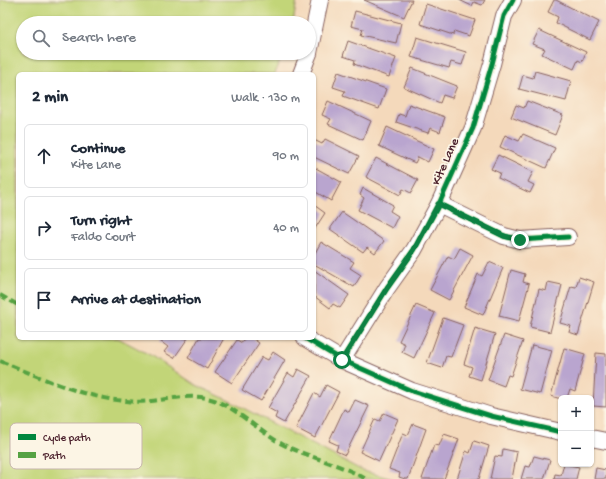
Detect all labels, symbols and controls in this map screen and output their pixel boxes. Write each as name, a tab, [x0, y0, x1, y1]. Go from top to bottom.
search box	[16, 16, 316, 60]
icon: search	[30, 27, 52, 49]
text: Search here	[62, 29, 136, 47]
text: 2 min	[32, 88, 68, 108]
text: Walk · 130 m	[231, 91, 300, 106]
street label: Kite Lane	[429, 136, 463, 188]
text: Continue	[71, 140, 125, 158]
icon: ahead	[33, 145, 55, 167]
text: 90 m	[273, 149, 299, 164]
text: Kite Lane	[71, 158, 121, 173]
text: Turn right	[71, 212, 131, 230]
icon: right	[33, 217, 55, 239]
text: 40 m	[273, 221, 299, 236]
text: Faldo Court	[71, 230, 135, 245]
route end	[511, 231, 529, 249]
icon: arrive	[33, 289, 55, 311]
text: Arrive at destination	[71, 291, 201, 309]
route start	[333, 351, 351, 369]
map controls	[558, 395, 594, 467]
button: +	[558, 395, 594, 431]
legend	[10, 423, 142, 469]
button: −	[558, 431, 594, 467]
text: Cycle path	[43, 433, 91, 445]
text: Path	[42, 451, 66, 463]

